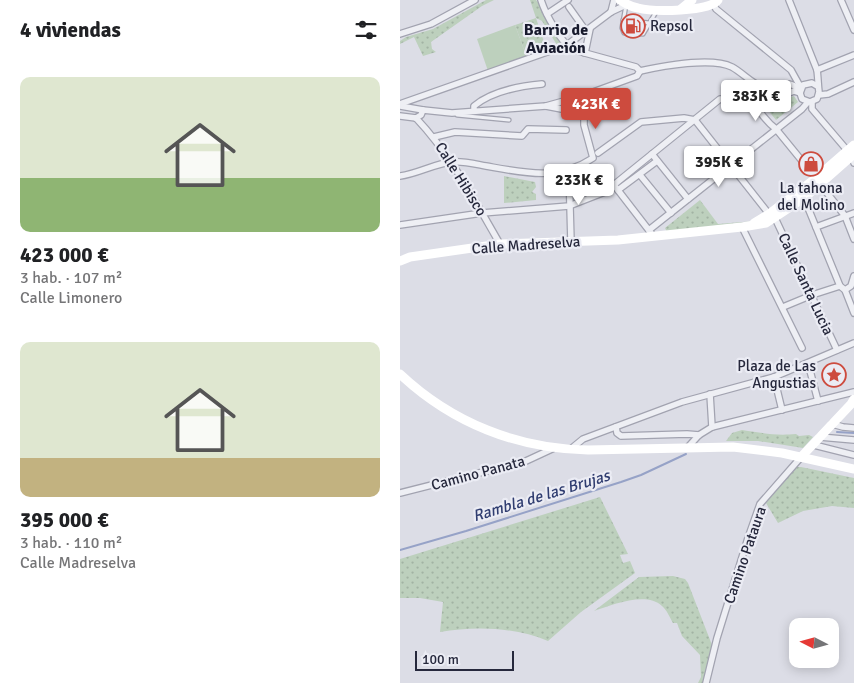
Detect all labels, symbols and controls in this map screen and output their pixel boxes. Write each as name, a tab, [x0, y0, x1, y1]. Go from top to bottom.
fuel station icon: Repsol	[620, 13, 646, 39]
icon: filters	[352, 16, 380, 44]
text: 4 viviendas	[20, 17, 121, 43]
place label: Repsol	[650, 17, 693, 35]
district label: Barrio de Aviación	[524, 20, 588, 58]
pin: 383K €	[715, 80, 797, 122]
text: 383K €	[732, 86, 780, 106]
pin: 423K €	[555, 88, 637, 130]
text: 423K €	[572, 94, 620, 114]
icon: home	[155, 110, 245, 200]
street label: Calle Hibisco	[431, 139, 491, 219]
pin: 395K €	[678, 146, 760, 188]
shop icon: La tahona del Molino	[798, 151, 824, 177]
text: 395K €	[695, 152, 743, 172]
pin: 233K €	[538, 164, 620, 206]
text: 233K €	[555, 170, 603, 190]
place label: La tahona del Molino	[777, 179, 845, 214]
street label: Calle Santa Lucia	[774, 230, 838, 338]
street label: Calle Madreselva	[471, 232, 581, 258]
text: 423 000 €	[20, 242, 109, 268]
text: 3 hab. · 107 m²	[20, 268, 122, 288]
text: Calle Limonero	[20, 288, 122, 308]
place label: Plaza de Las Angustias	[737, 357, 816, 392]
place icon: Plaza de Las Angustias	[821, 362, 847, 388]
icon: home	[155, 375, 245, 465]
street label: Camino Panata	[429, 452, 527, 494]
water label: Rambla de las Brujas	[470, 465, 614, 526]
street label: Camino Pataura	[720, 504, 770, 606]
text: 395 000 €	[20, 507, 109, 533]
text: 3 hab. · 110 m²	[20, 533, 122, 553]
text: Calle Madreselva	[20, 553, 136, 573]
north arrow	[789, 618, 839, 668]
map controls	[789, 618, 839, 668]
scale bar	[415, 648, 514, 671]
text: 100 m	[422, 651, 459, 668]

